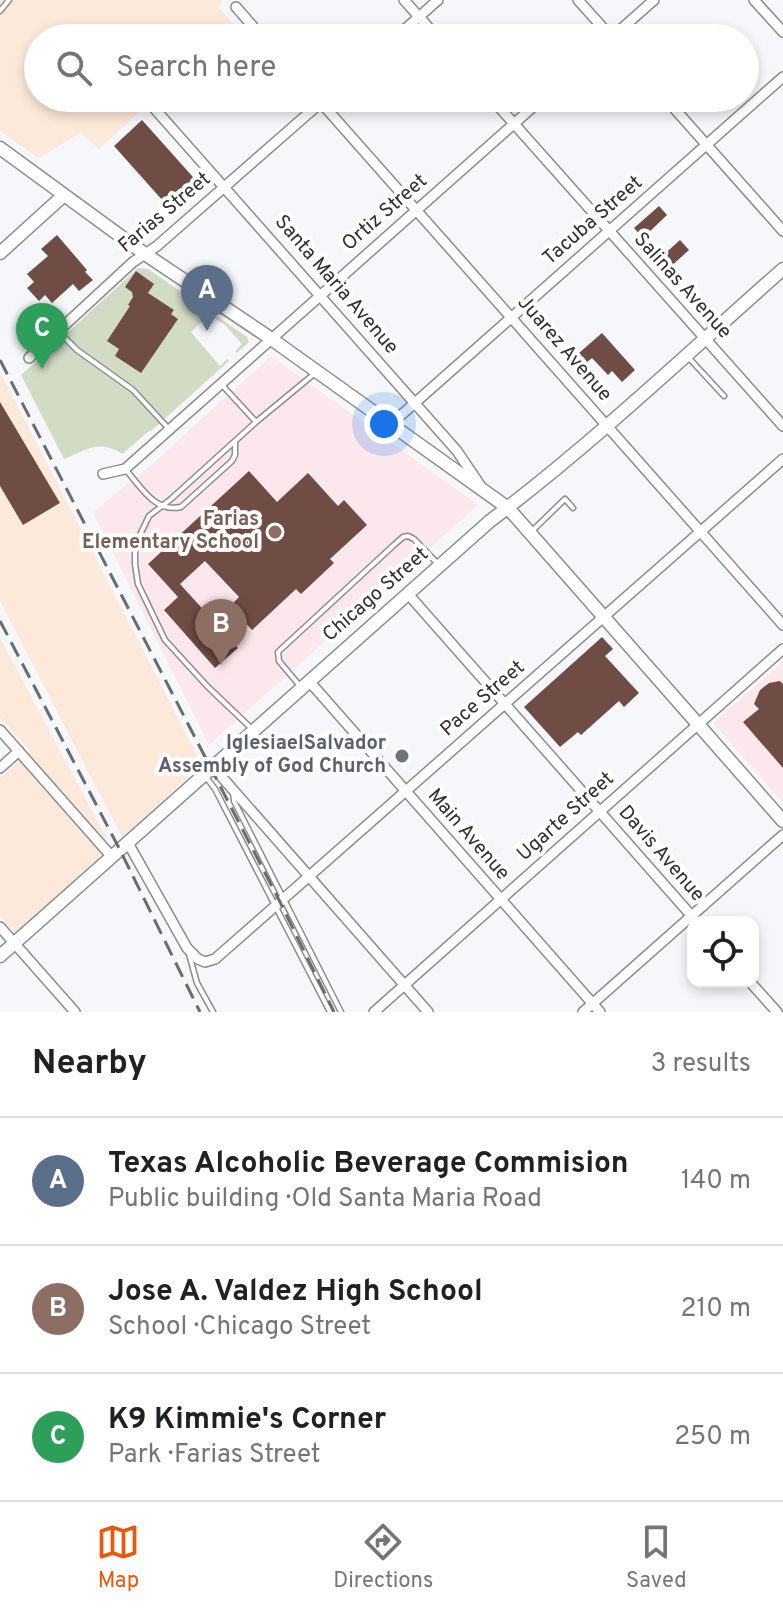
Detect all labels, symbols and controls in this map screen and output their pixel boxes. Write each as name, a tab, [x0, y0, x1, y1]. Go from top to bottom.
search box	[24, 24, 759, 112]
icon: search	[52, 46, 96, 90]
text: Search here	[116, 50, 276, 87]
street label: Farias Street	[113, 167, 217, 259]
street label: Ortiz Street	[337, 169, 433, 257]
street label: Tacuba Street	[538, 170, 648, 272]
street label: Santa Maria Avenue	[268, 210, 404, 360]
street label: Salinas Avenue	[627, 227, 737, 345]
pin: A	[181, 265, 233, 331]
street label: Juarez Avenue	[511, 291, 617, 407]
pin: C	[16, 303, 68, 369]
your location	[364, 404, 404, 444]
place label: Farias Elementary School	[82, 507, 259, 556]
marker: Farias Elementary School	[266, 523, 284, 541]
street label: Chicago Street	[318, 542, 434, 648]
pin: B	[195, 599, 247, 665]
street label: Pace Street	[435, 655, 531, 743]
place label: IglesiaelSalvador Assembly of God Church	[158, 731, 387, 780]
marker: IglesiaelSalvador Assembly of God Church	[393, 747, 411, 765]
street label: Ugarte Street	[512, 767, 620, 867]
street label: Main Avenue	[421, 784, 515, 886]
street label: Davis Avenue	[612, 800, 710, 908]
map controls	[687, 916, 759, 988]
button: locate	[687, 916, 759, 988]
text: Nearby	[32, 1043, 147, 1086]
text: 3 results	[651, 1048, 751, 1081]
text: Texas Alcoholic Beverage Commision	[108, 1146, 629, 1183]
text: A	[49, 1165, 67, 1198]
text: 140 m	[681, 1165, 751, 1198]
text: Public building · Old Santa Maria Road	[108, 1183, 542, 1216]
text: Jose A. Valdez High School	[108, 1274, 483, 1311]
text: B	[49, 1293, 67, 1326]
text: 210 m	[681, 1293, 751, 1326]
text: School · Chicago Street	[108, 1311, 371, 1344]
text: K9 Kimmie's Corner	[108, 1402, 386, 1439]
text: C	[50, 1421, 66, 1454]
text: 250 m	[674, 1421, 751, 1454]
text: Park · Farias Street	[108, 1439, 321, 1472]
tab: Map	[96, 1520, 140, 1595]
tab: Directions	[333, 1520, 433, 1595]
tab: Saved	[626, 1520, 687, 1595]

